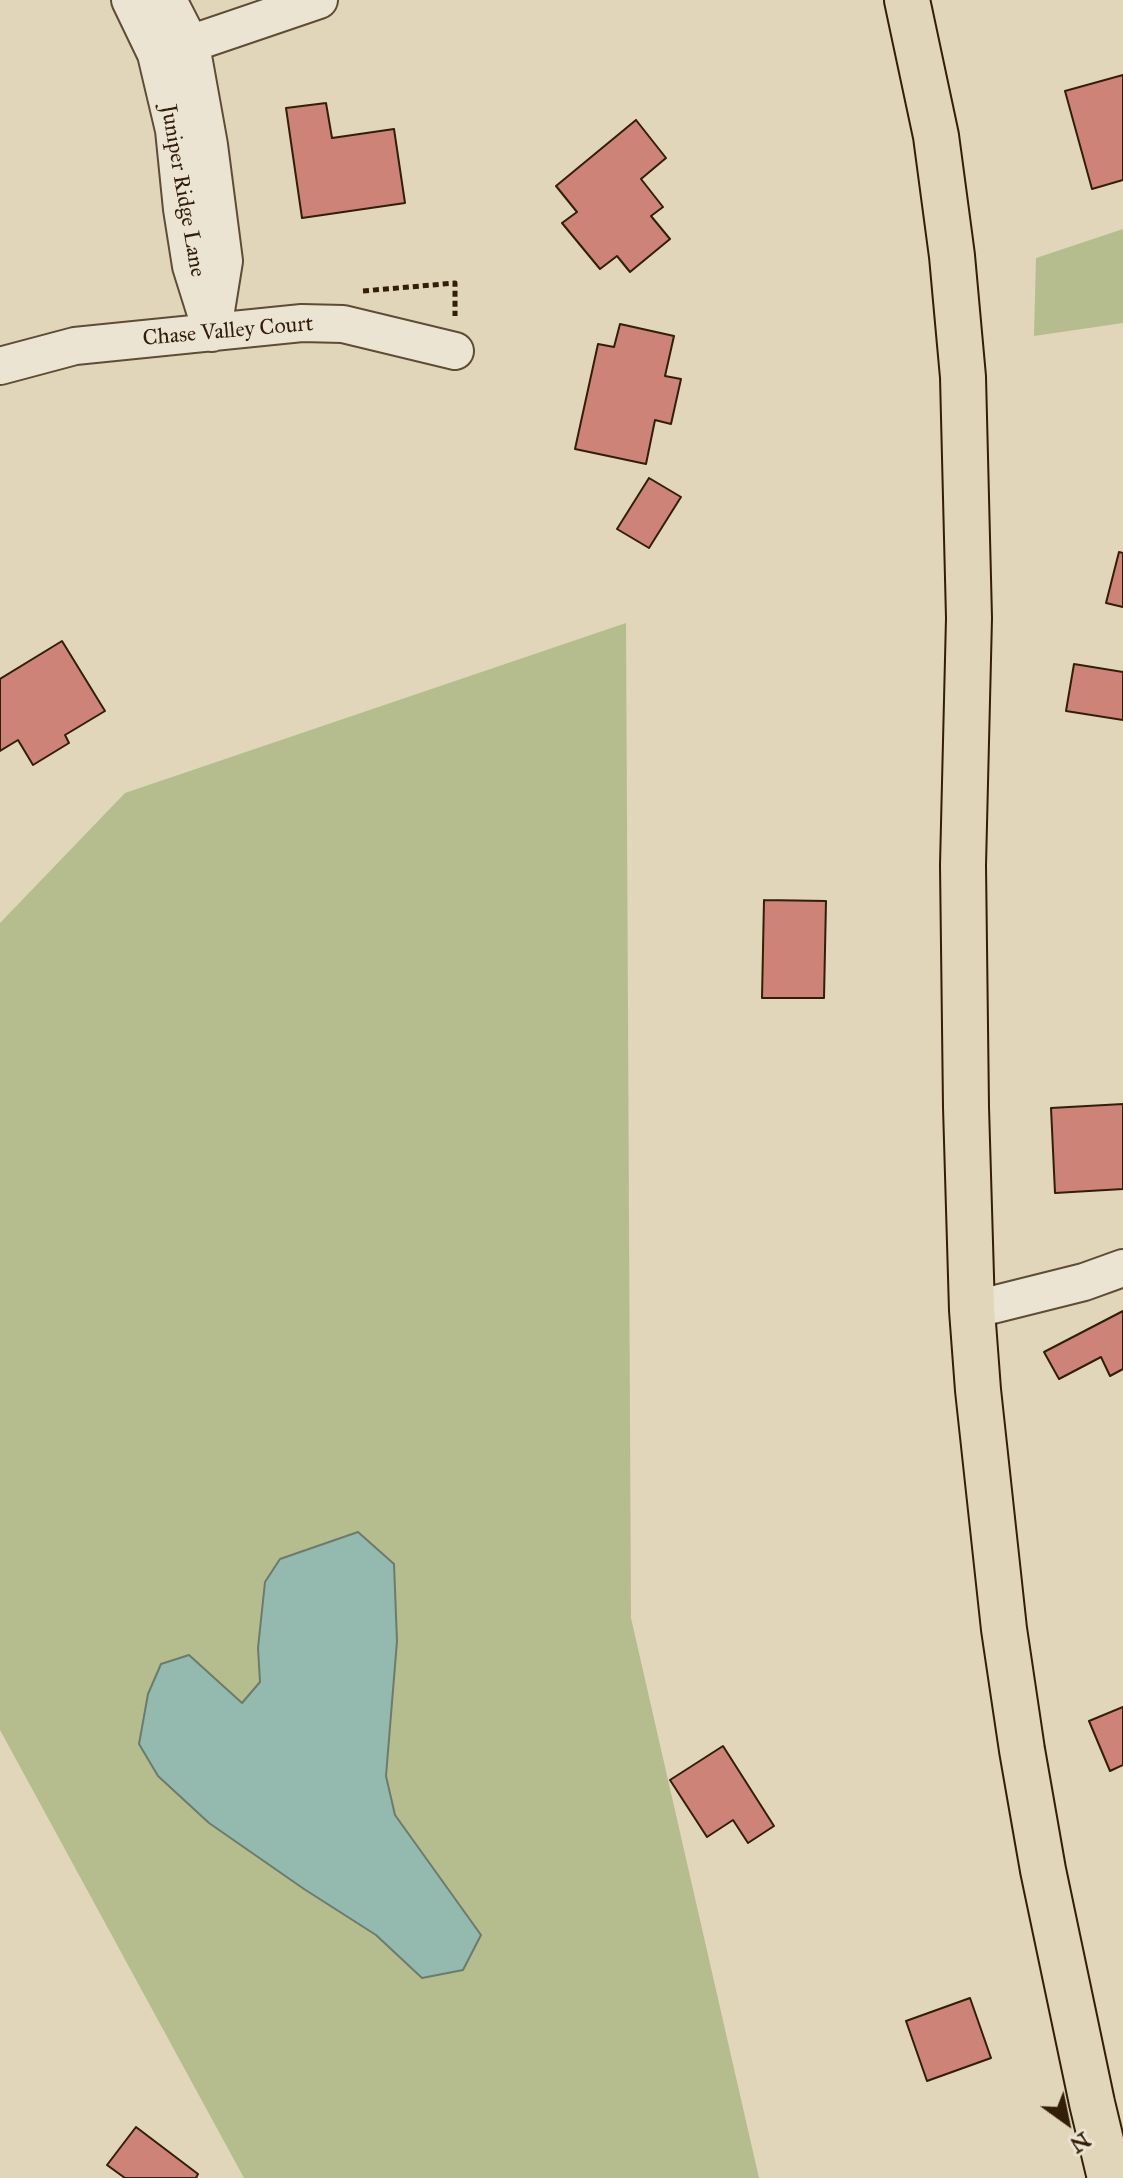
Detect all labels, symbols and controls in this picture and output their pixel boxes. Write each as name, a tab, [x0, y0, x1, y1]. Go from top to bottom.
street label: Juniper Ridge Lane	[154, 103, 210, 279]
street label: Chase Valley Court	[142, 311, 314, 353]
north arrow	[1027, 2082, 1107, 2162]
text: N	[1065, 2126, 1096, 2159]

